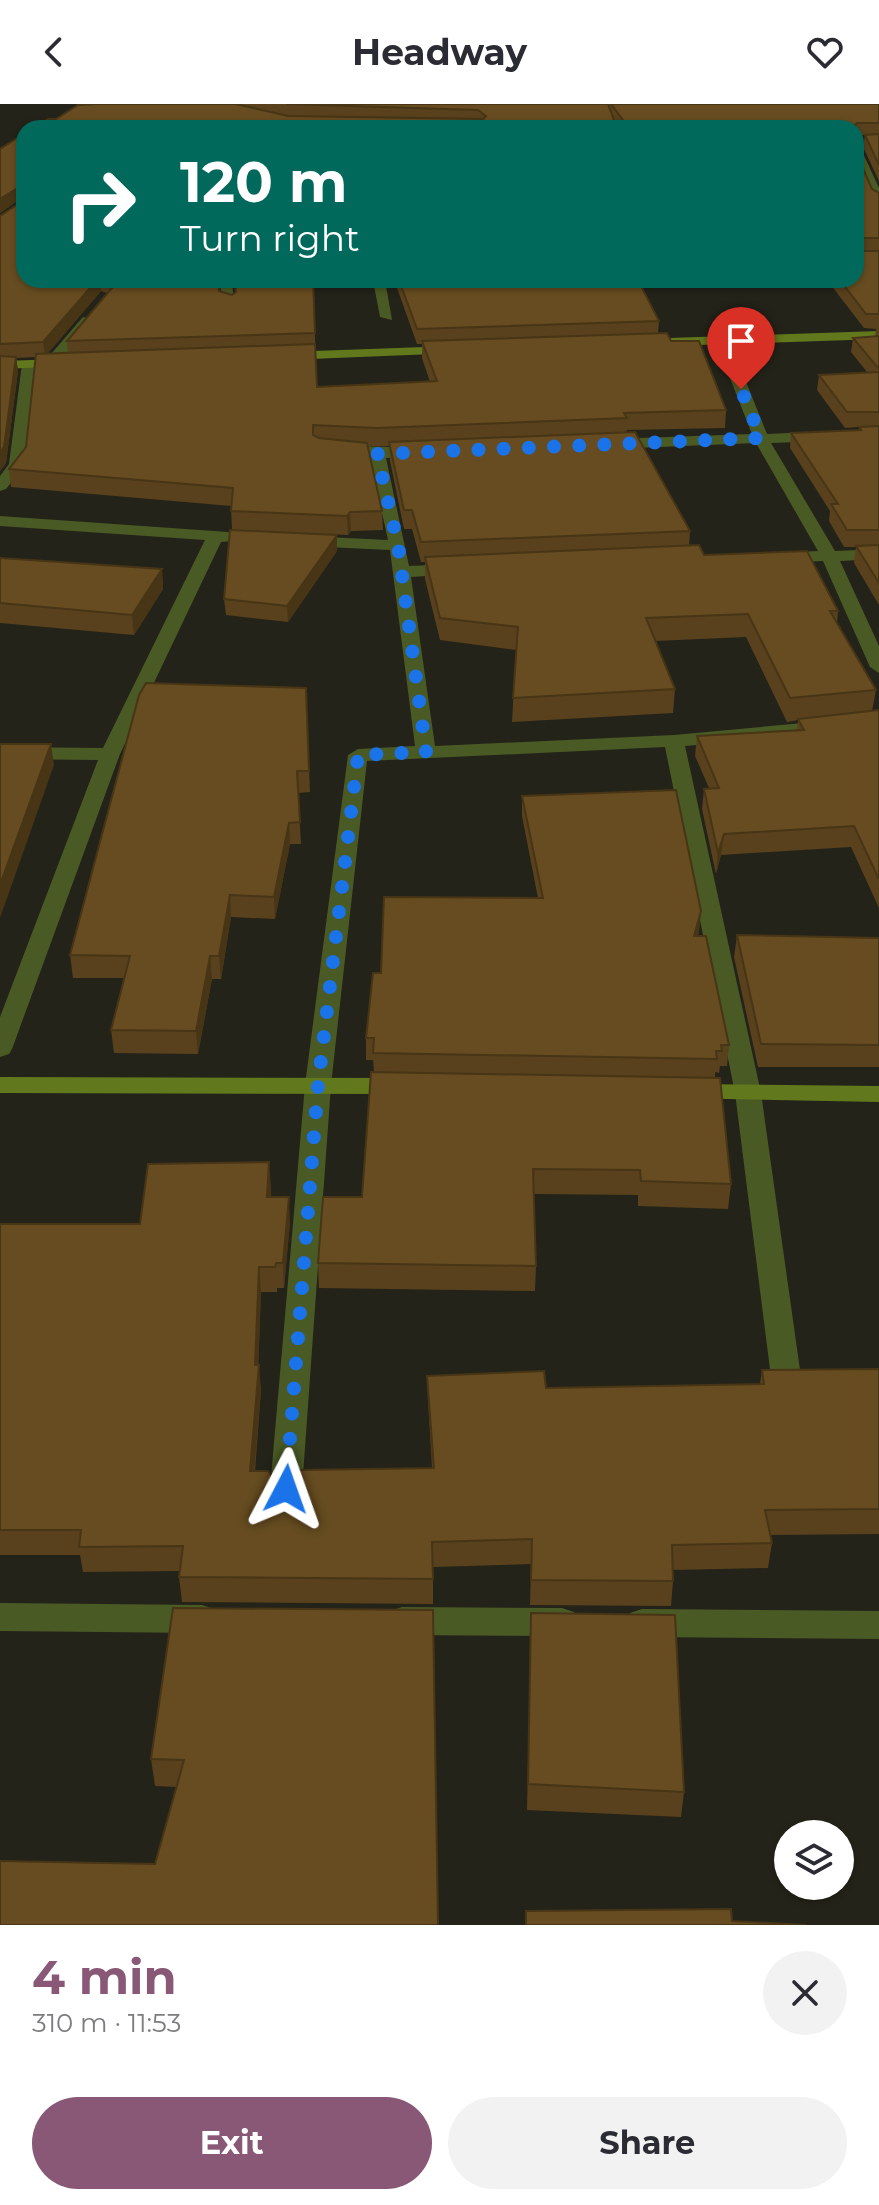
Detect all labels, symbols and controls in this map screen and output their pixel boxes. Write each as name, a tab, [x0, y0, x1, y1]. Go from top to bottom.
icon: back	[32, 30, 76, 74]
text: Headway	[352, 30, 527, 74]
icon: heart	[803, 30, 847, 74]
text: 120 m	[180, 148, 348, 216]
icon: right	[48, 152, 152, 256]
text: Turn right	[180, 216, 360, 260]
pin	[707, 307, 775, 389]
icon: arrive	[719, 319, 763, 363]
position arrow	[244, 1447, 328, 1531]
map controls	[774, 1820, 854, 1900]
button: layers	[774, 1820, 854, 1900]
text: 4 min	[32, 1948, 177, 2006]
button: close	[763, 1951, 847, 2035]
text: 310 m · 11:53	[32, 2007, 181, 2039]
button: Exit	[32, 2097, 432, 2189]
button: Share	[448, 2097, 847, 2189]

